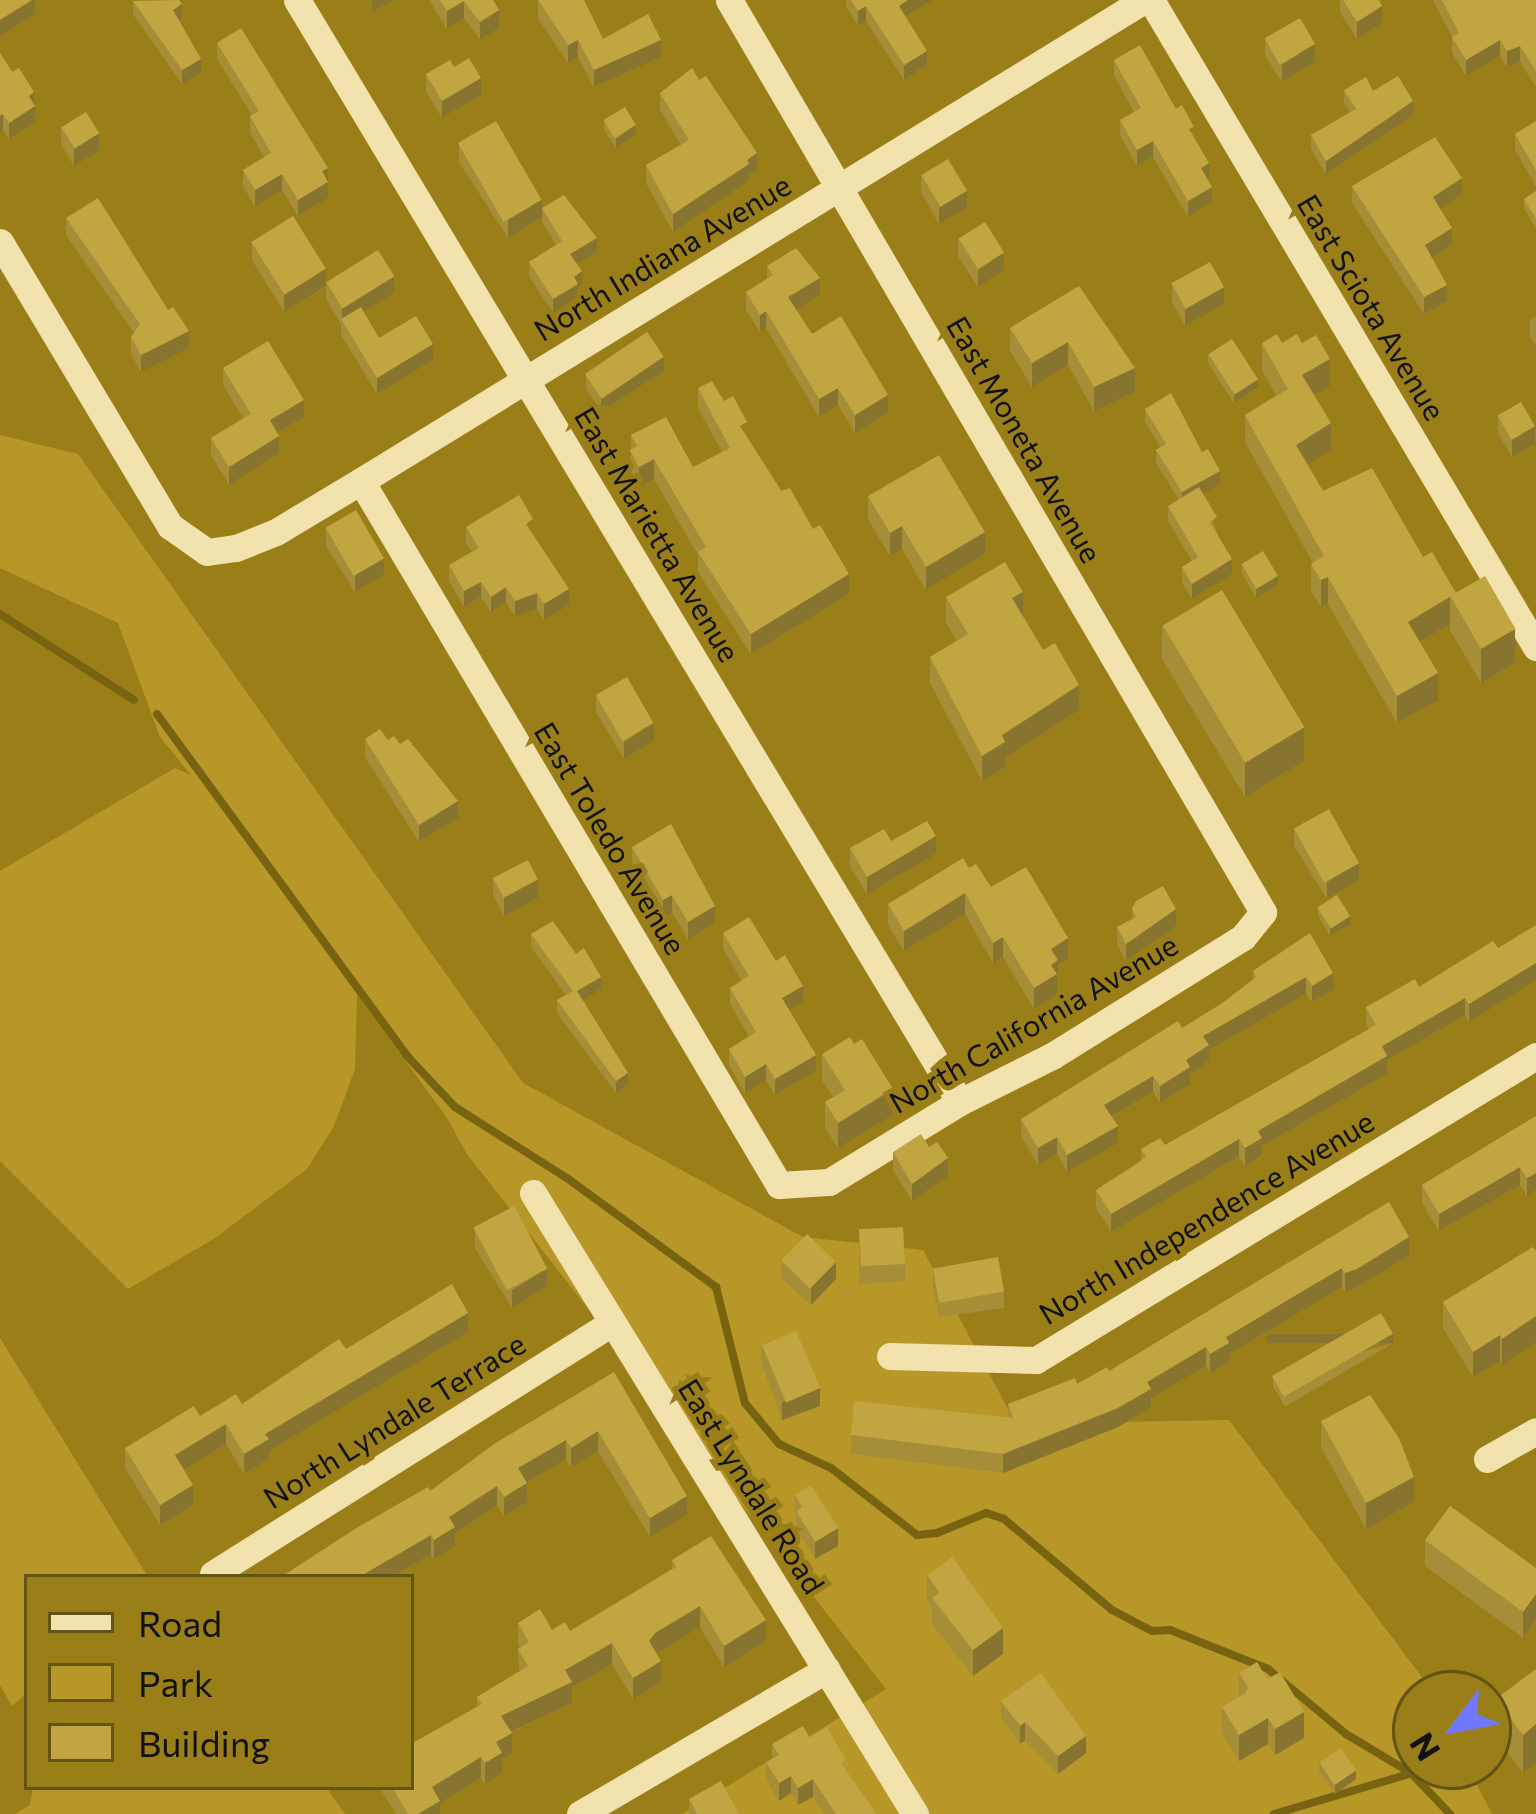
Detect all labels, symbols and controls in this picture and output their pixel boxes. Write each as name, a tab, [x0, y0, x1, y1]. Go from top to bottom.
street label: North Indiana Avenue	[527, 166, 797, 348]
street label: East Sciota Avenue	[1290, 188, 1454, 426]
street label: East Moneta Avenue	[940, 310, 1110, 568]
street label: East Marietta Avenue	[568, 400, 748, 668]
street label: East Toledo Avenue	[527, 715, 695, 961]
street label: North California Avenue	[883, 926, 1183, 1120]
street label: North Independence Avenue	[1032, 1103, 1380, 1331]
street label: North Lyndale Terrace	[257, 1325, 531, 1515]
street label: East Lyndale Road	[671, 1372, 833, 1600]
legend	[24, 1574, 414, 1790]
text: Road	[138, 1600, 222, 1644]
text: Park	[138, 1660, 213, 1704]
north arrow	[1392, 1670, 1512, 1790]
text: Building	[138, 1720, 270, 1764]
text: N	[1400, 1726, 1448, 1769]

